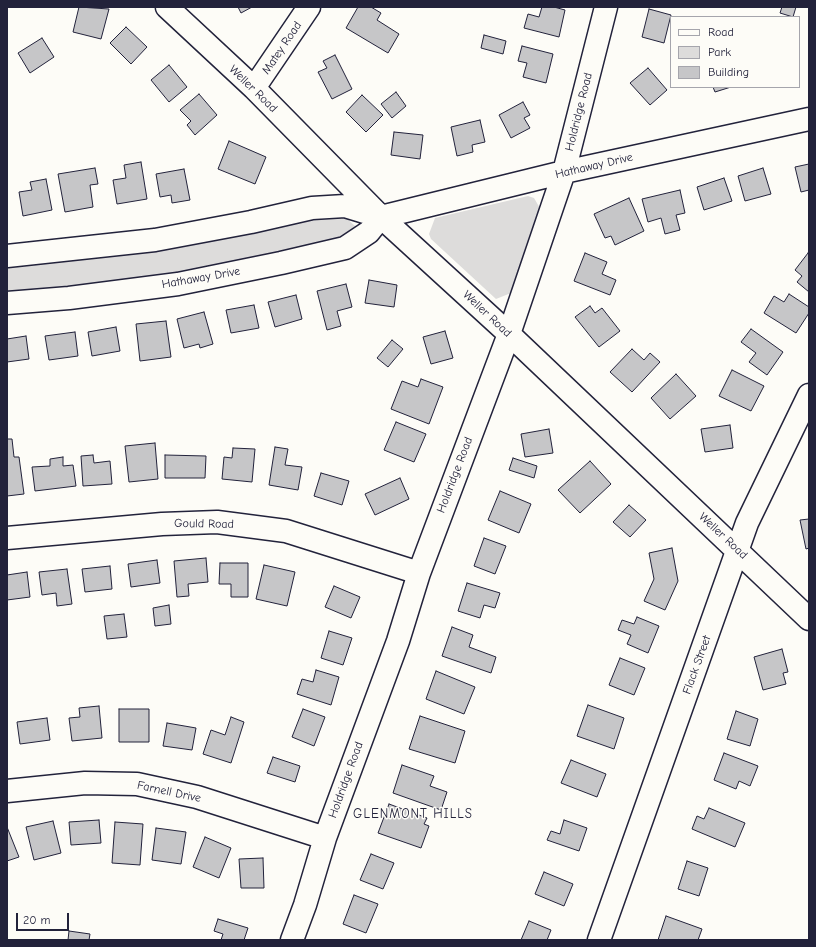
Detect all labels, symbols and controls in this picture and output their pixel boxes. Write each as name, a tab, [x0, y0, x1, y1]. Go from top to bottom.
legend	[670, 16, 800, 88]
street label: Matey Road	[259, 19, 305, 77]
text: Road	[708, 25, 734, 39]
text: Park	[708, 45, 731, 59]
street label: Weller Road	[226, 62, 280, 116]
text: Building	[708, 65, 749, 79]
street label: Holdridge Road	[562, 71, 596, 153]
street label: Hathaway Drive	[554, 150, 634, 182]
street label: Hathaway Drive	[161, 264, 241, 292]
street label: Weller Road	[460, 288, 514, 340]
street label: Holdridge Road	[434, 435, 476, 515]
street label: Weller Road	[696, 510, 750, 562]
street label: Gould Road	[174, 516, 234, 532]
street label: Flack Street	[680, 634, 714, 696]
street label: Holdridge Road	[326, 740, 366, 820]
street label: Farnell Drive	[136, 778, 202, 806]
district label: GLENMONT HILLS	[353, 806, 473, 822]
scale bar	[18, 905, 71, 931]
text: 20 m	[23, 913, 51, 927]

